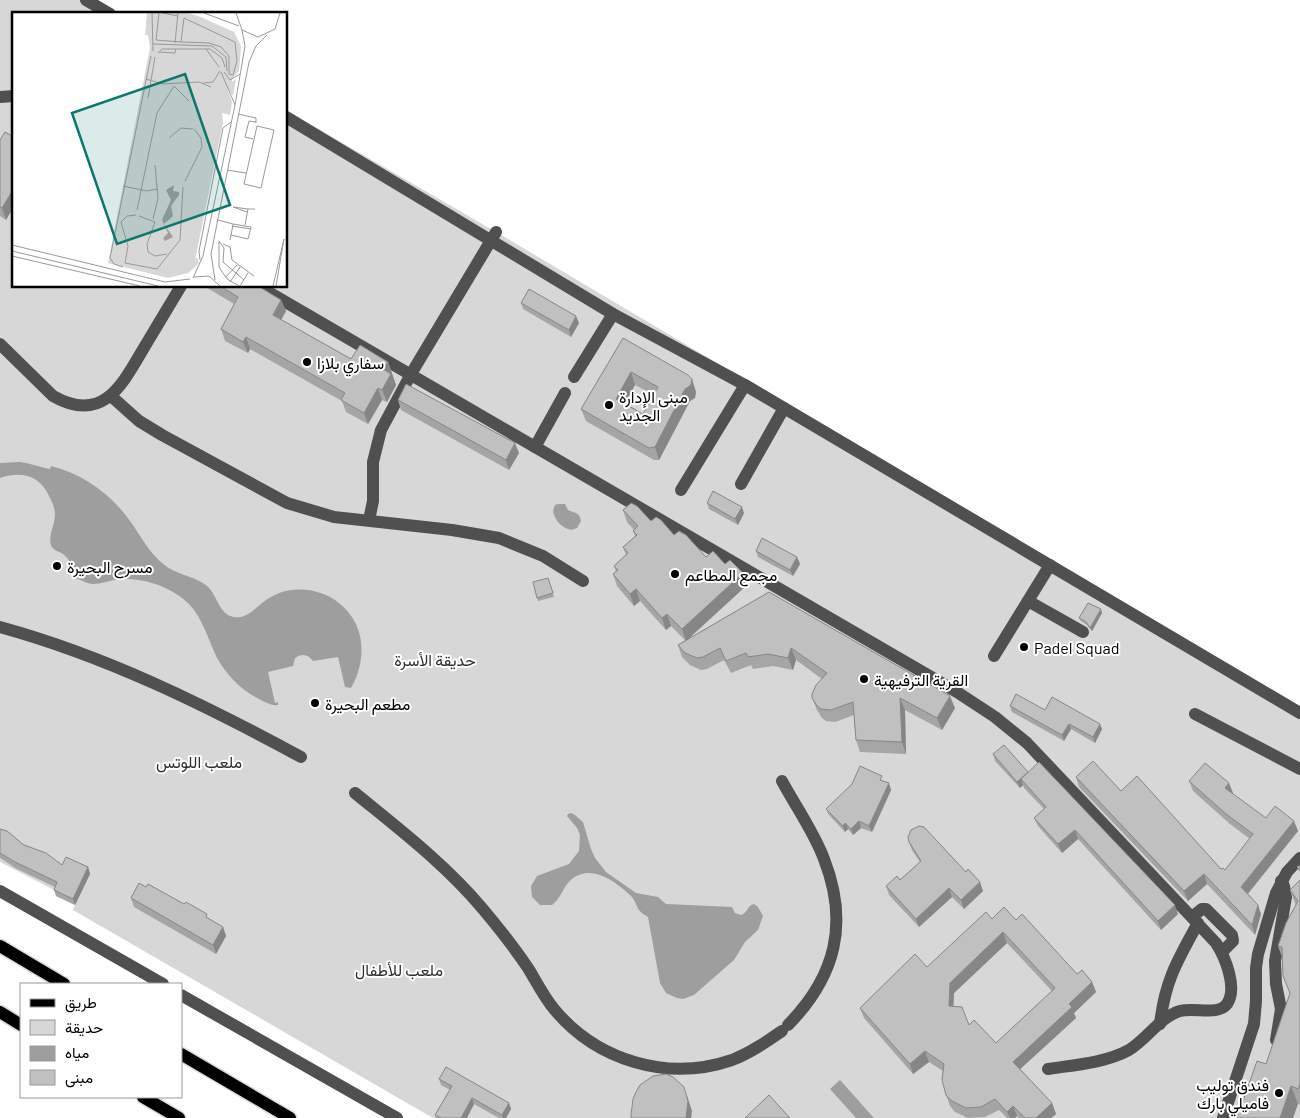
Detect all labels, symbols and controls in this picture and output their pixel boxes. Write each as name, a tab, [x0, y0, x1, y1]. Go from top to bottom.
inset map	[12, 12, 288, 288]
place label: سفاري بلازا	[317, 353, 384, 377]
marker: سفاري بلازا	[301, 356, 313, 368]
place label: مبنى الإدارة الجديد	[619, 387, 688, 425]
marker: مبنى الإدارة الجديد	[603, 399, 615, 411]
place label: مسرح البحيرة	[67, 557, 153, 579]
marker: مسرح البحيرة	[51, 560, 63, 572]
place label: مجمع المطاعم	[685, 565, 777, 587]
marker: مجمع المطاعم	[669, 568, 681, 580]
place label: Padel Squad	[1034, 638, 1119, 657]
marker: Padel Squad	[1018, 641, 1030, 653]
park label: حديقة الأسرة	[394, 650, 476, 671]
place label: القرية الترفيهية	[874, 670, 968, 691]
marker: القرية الترفيهية	[858, 673, 870, 685]
place label: مطعم البحيرة	[325, 694, 410, 715]
marker: مطعم البحيرة	[309, 697, 321, 709]
park label: ملعب اللوتس	[156, 752, 242, 773]
park label: ملعب للأطفال	[355, 960, 443, 980]
legend	[20, 983, 182, 1098]
text: طريق	[65, 993, 97, 1013]
text: حديقة	[65, 1018, 103, 1037]
text: مياه	[65, 1043, 89, 1062]
text: مبنى	[65, 1068, 93, 1088]
place label: فندق توليب فاميلي بارك	[1196, 1075, 1269, 1117]
marker: فندق توليب فاميلي بارك	[1273, 1087, 1285, 1099]

